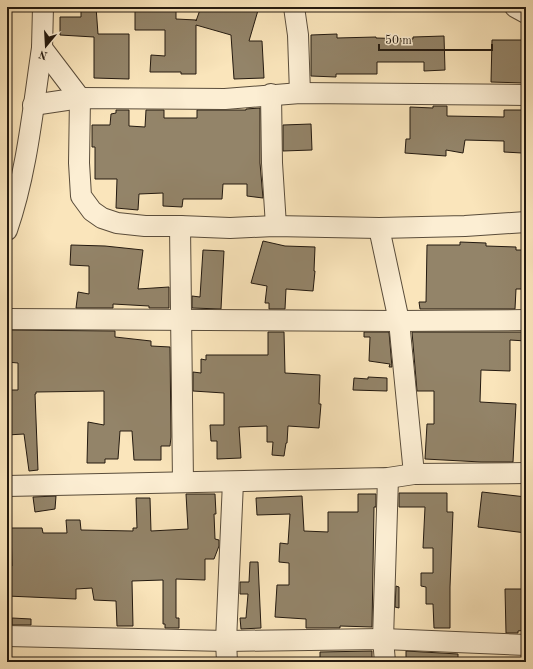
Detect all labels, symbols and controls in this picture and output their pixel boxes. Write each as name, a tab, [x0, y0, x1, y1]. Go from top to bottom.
north arrow	[26, 26, 66, 66]
scale bar	[379, 26, 492, 52]
text: 50 m	[385, 34, 412, 47]
text: N	[37, 47, 49, 61]

